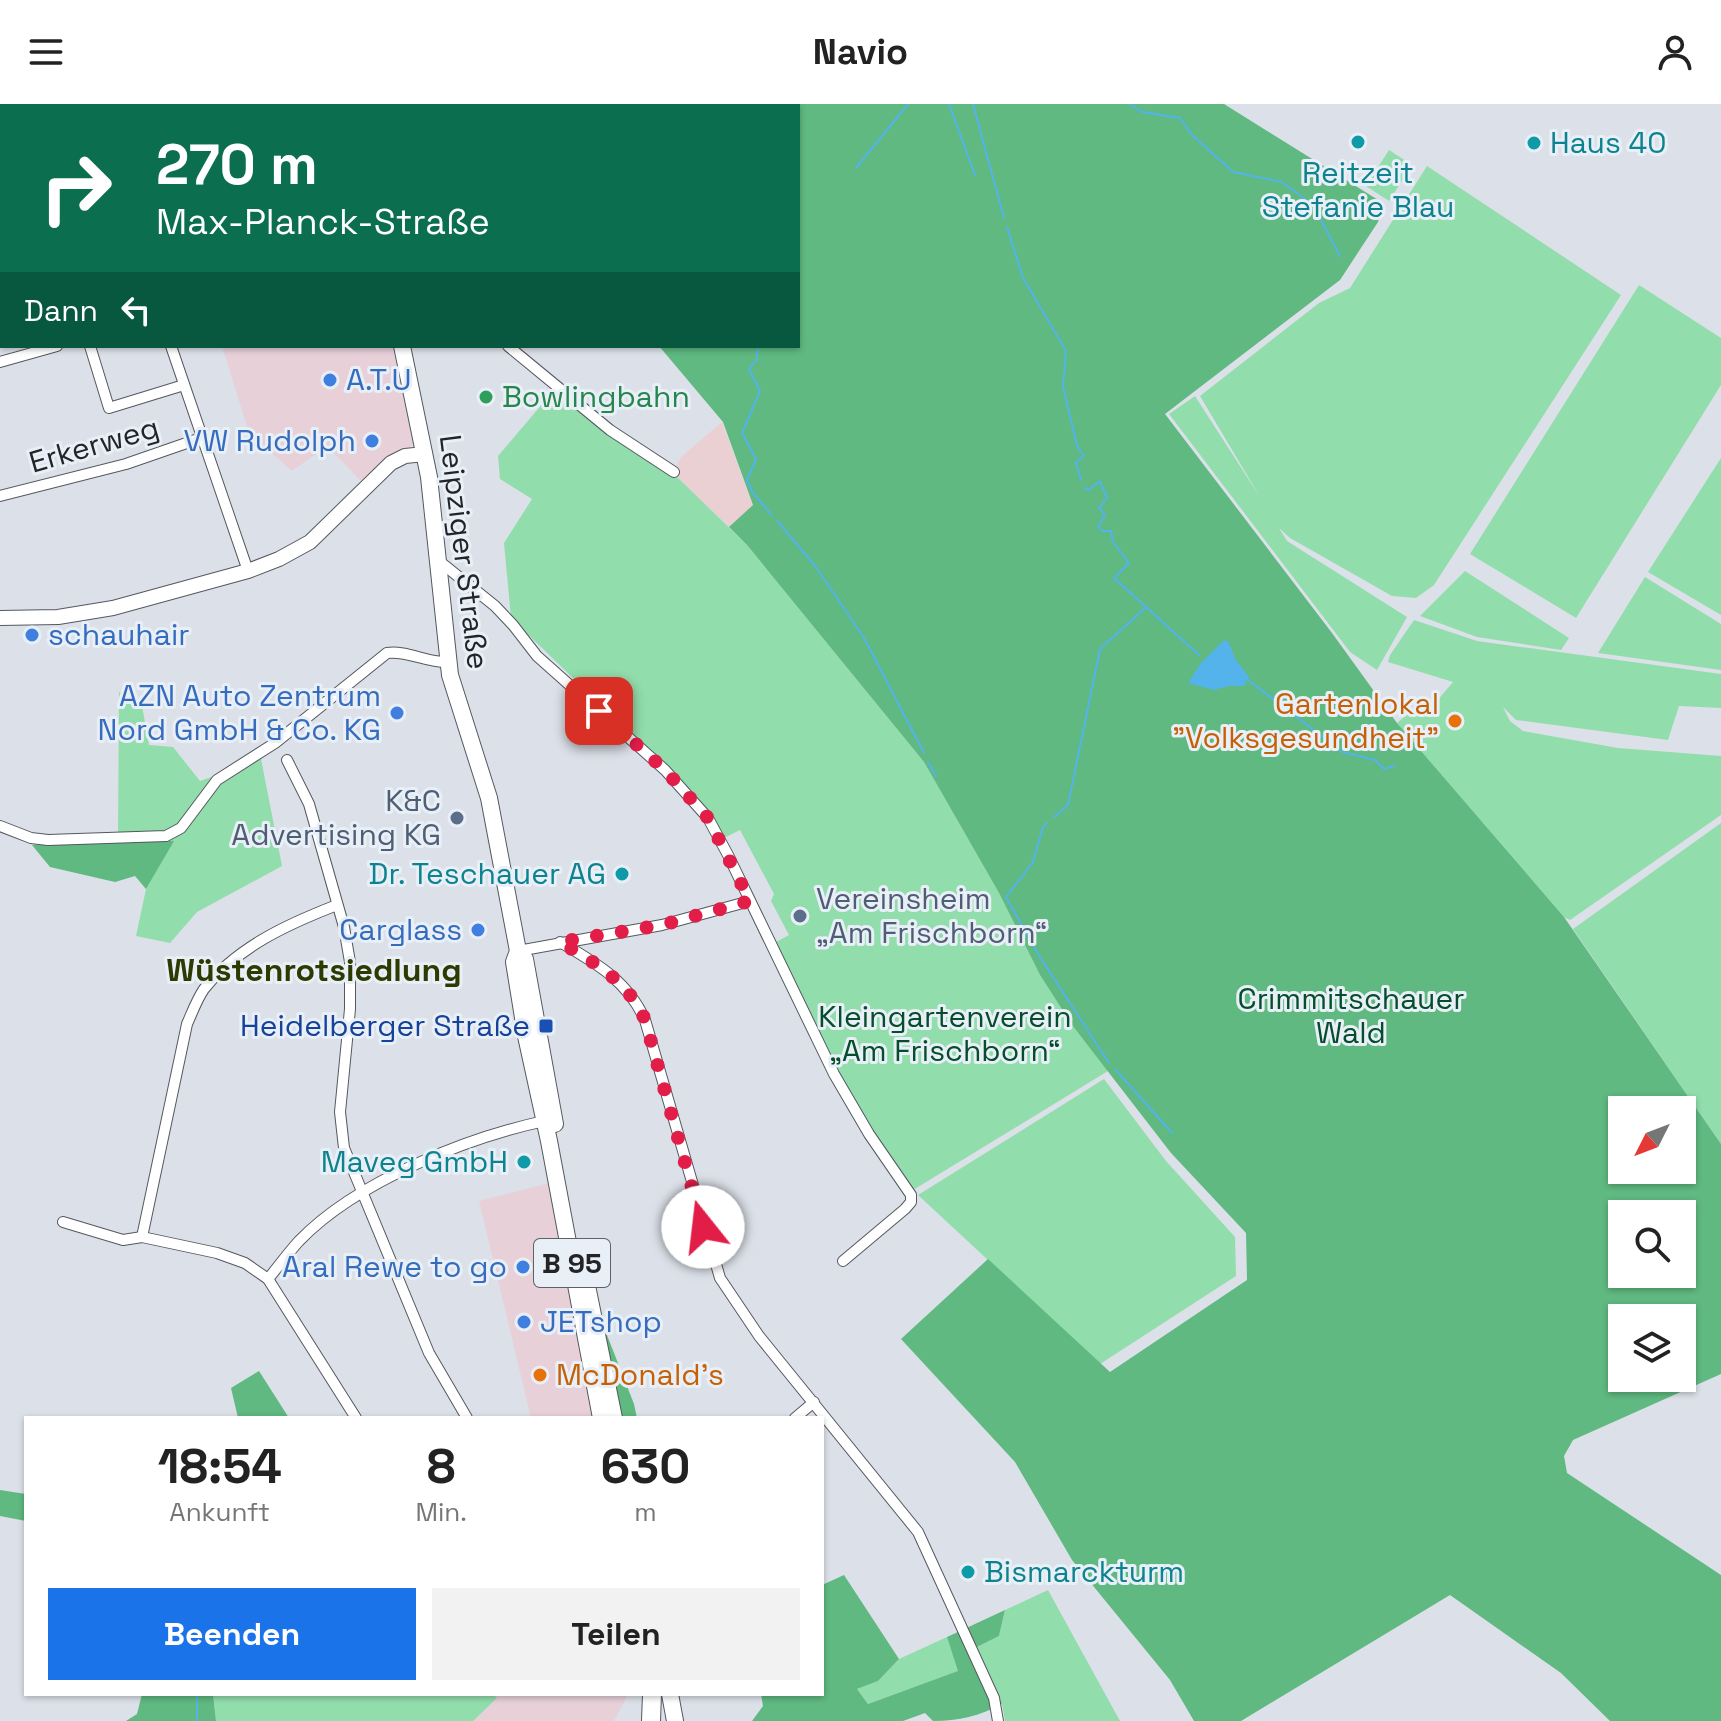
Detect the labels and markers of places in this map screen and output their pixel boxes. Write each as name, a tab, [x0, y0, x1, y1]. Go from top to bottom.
place label: Haus 40	[1550, 123, 1666, 162]
marker: Reitzeit Stefanie Blau	[1349, 133, 1367, 151]
marker: Haus 40	[1525, 134, 1543, 152]
place label: Reitzeit Stefanie Blau	[1262, 153, 1454, 226]
place label: A.T.U	[346, 360, 411, 399]
marker: A.T.U	[321, 371, 339, 389]
place label: Bowlingbahn	[502, 377, 690, 416]
marker: Bowlingbahn	[477, 388, 495, 406]
place label: VW Rudolph	[183, 421, 356, 460]
marker: VW Rudolph	[363, 432, 381, 450]
place label: schauhair	[48, 615, 190, 654]
marker: schauhair	[23, 626, 41, 644]
place label: AZN Auto Zentrum Nord GmbH & Co. KG	[98, 676, 381, 749]
pin	[565, 677, 633, 745]
place label: Gartenlokal "Volksgesundheit"	[1172, 684, 1439, 757]
marker: AZN Auto Zentrum Nord GmbH & Co. KG	[388, 704, 406, 722]
marker: Gartenlokal "Volksgesundheit"	[1446, 712, 1464, 730]
place label: K&C Advertising KG	[231, 781, 441, 854]
marker: K&C Advertising KG	[448, 809, 466, 827]
place label: Dr. Teschauer AG	[369, 854, 606, 893]
marker: Dr. Teschauer AG	[613, 865, 631, 883]
place label: Vereinsheim „Am Frischborn“	[816, 879, 1048, 952]
marker: Vereinsheim „Am Frischborn“	[791, 907, 809, 925]
place label: Carglass	[339, 910, 462, 949]
marker: Carglass	[469, 921, 487, 939]
place label: Heidelberger Straße	[240, 1006, 530, 1045]
marker: Heidelberger Straße	[537, 1017, 555, 1035]
place label: Maveg GmbH	[321, 1142, 508, 1181]
marker: Maveg GmbH	[515, 1153, 533, 1171]
place label: Aral Rewe to go	[282, 1247, 507, 1286]
marker: Aral Rewe to go	[514, 1258, 532, 1276]
place label: JETshop	[540, 1302, 662, 1341]
marker: JETshop	[515, 1313, 533, 1331]
place label: McDonald's	[556, 1355, 724, 1394]
marker: McDonald's	[531, 1366, 549, 1384]
place label: Bismarckturm	[984, 1552, 1184, 1591]
marker: Bismarckturm	[959, 1563, 977, 1581]

